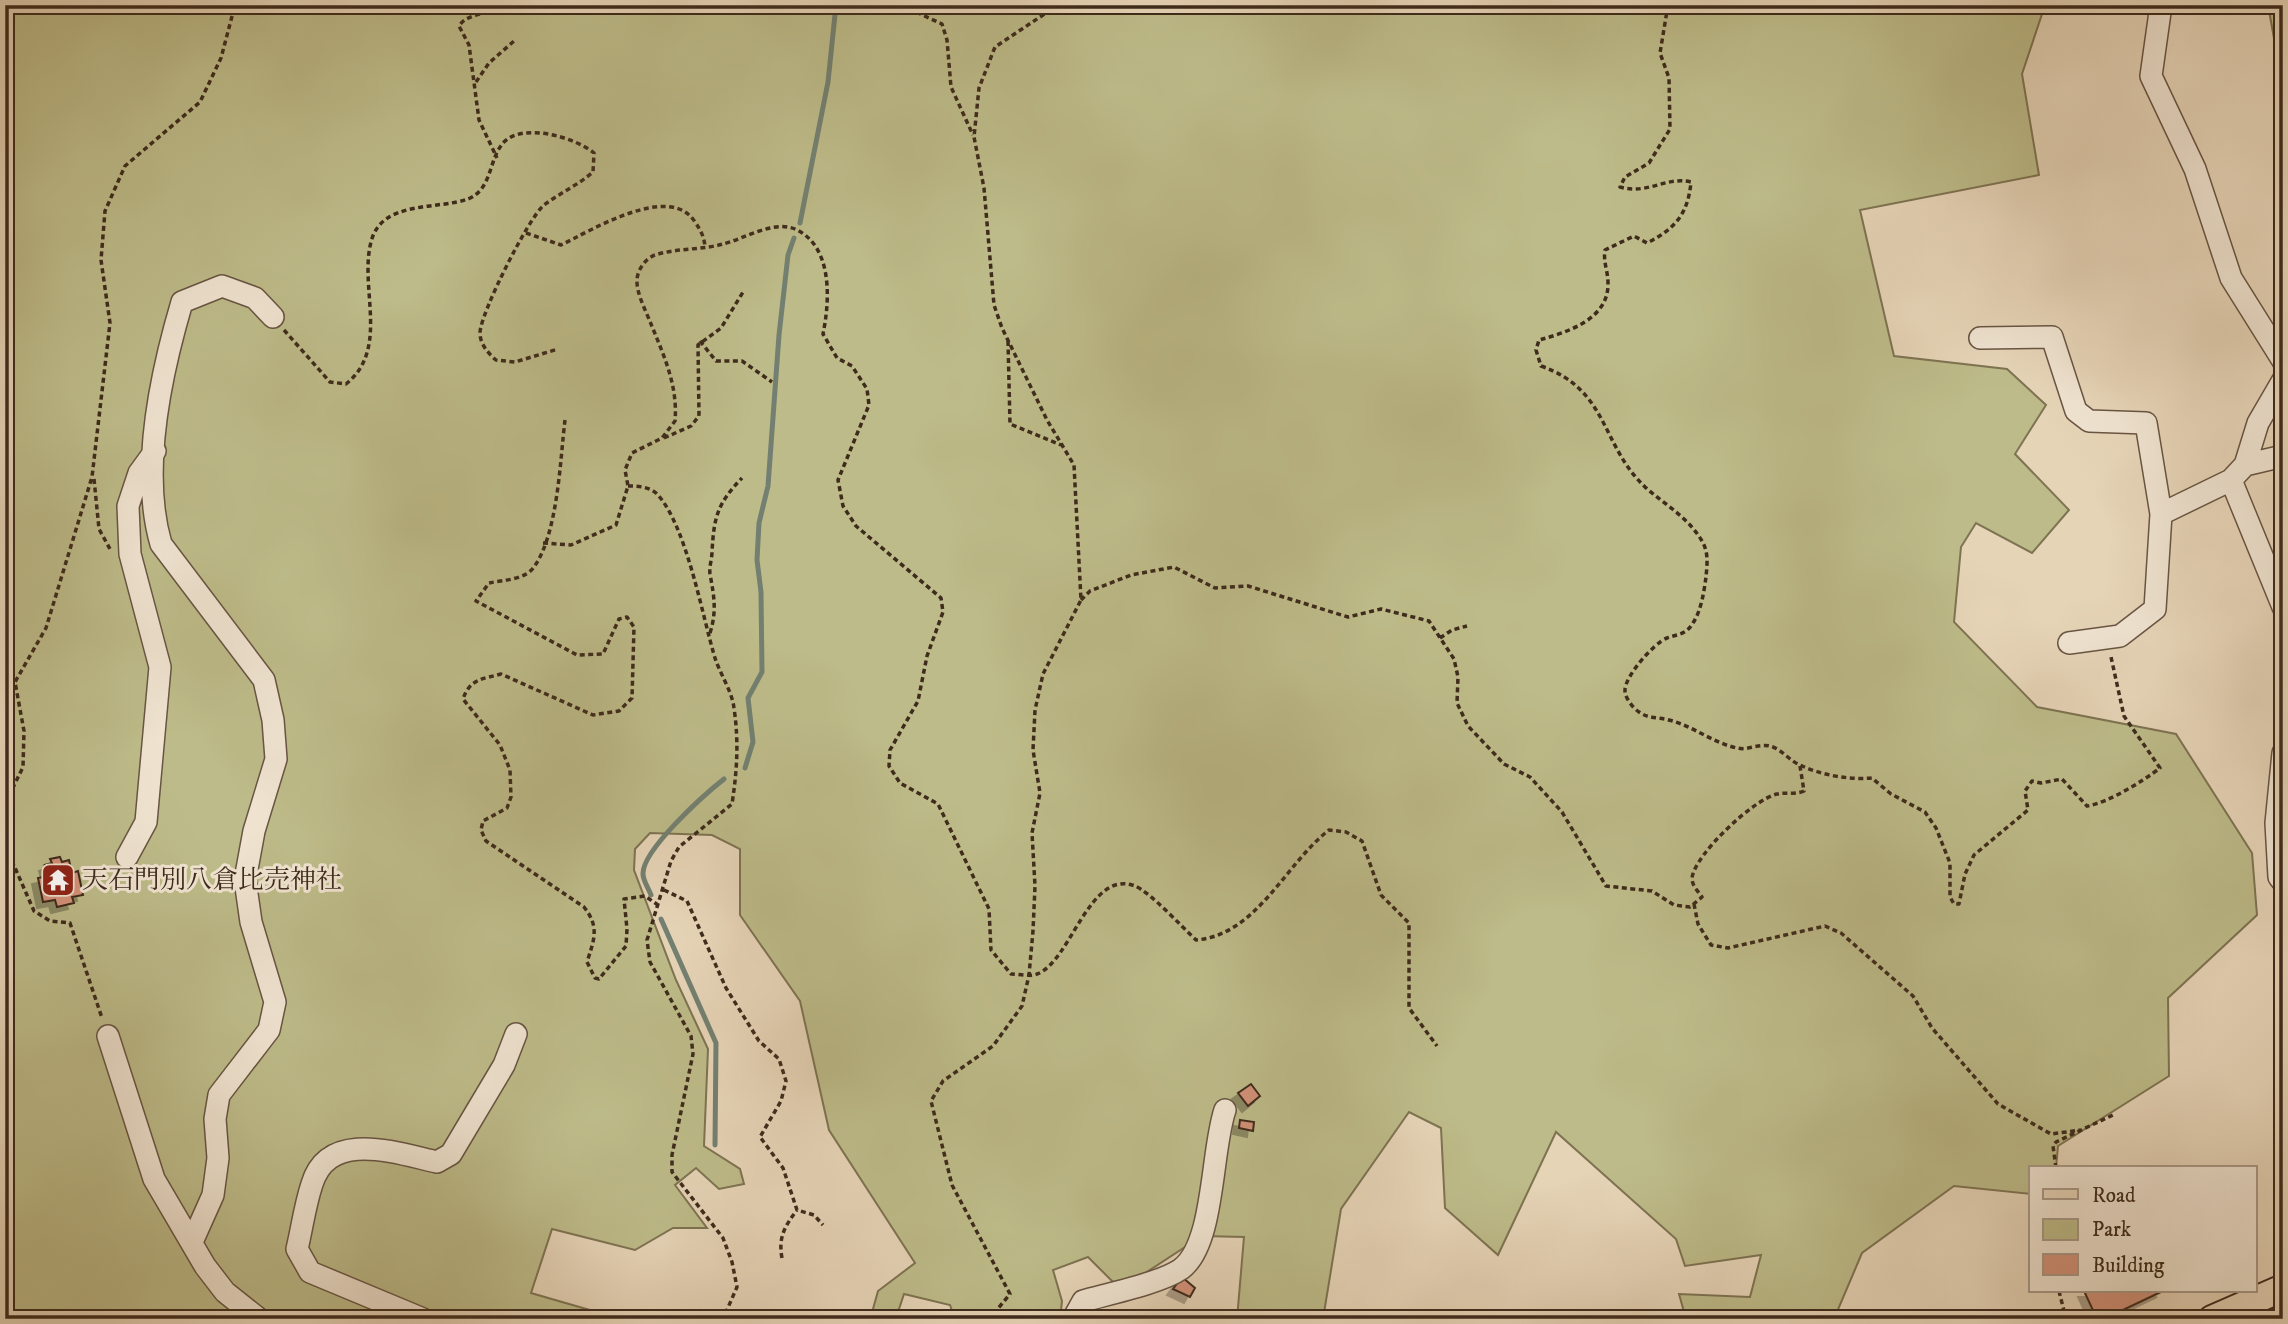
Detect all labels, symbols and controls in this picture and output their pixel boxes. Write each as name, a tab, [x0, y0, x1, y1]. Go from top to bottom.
temple icon: 天石門別八倉比売神社	[39, 861, 77, 899]
place label: 天石門別八倉比売神社	[82, 864, 342, 897]
legend	[2029, 1166, 2256, 1292]
text: Road	[2092, 1183, 2136, 1209]
text: Park	[2092, 1217, 2132, 1243]
text: Building	[2092, 1253, 2165, 1279]

